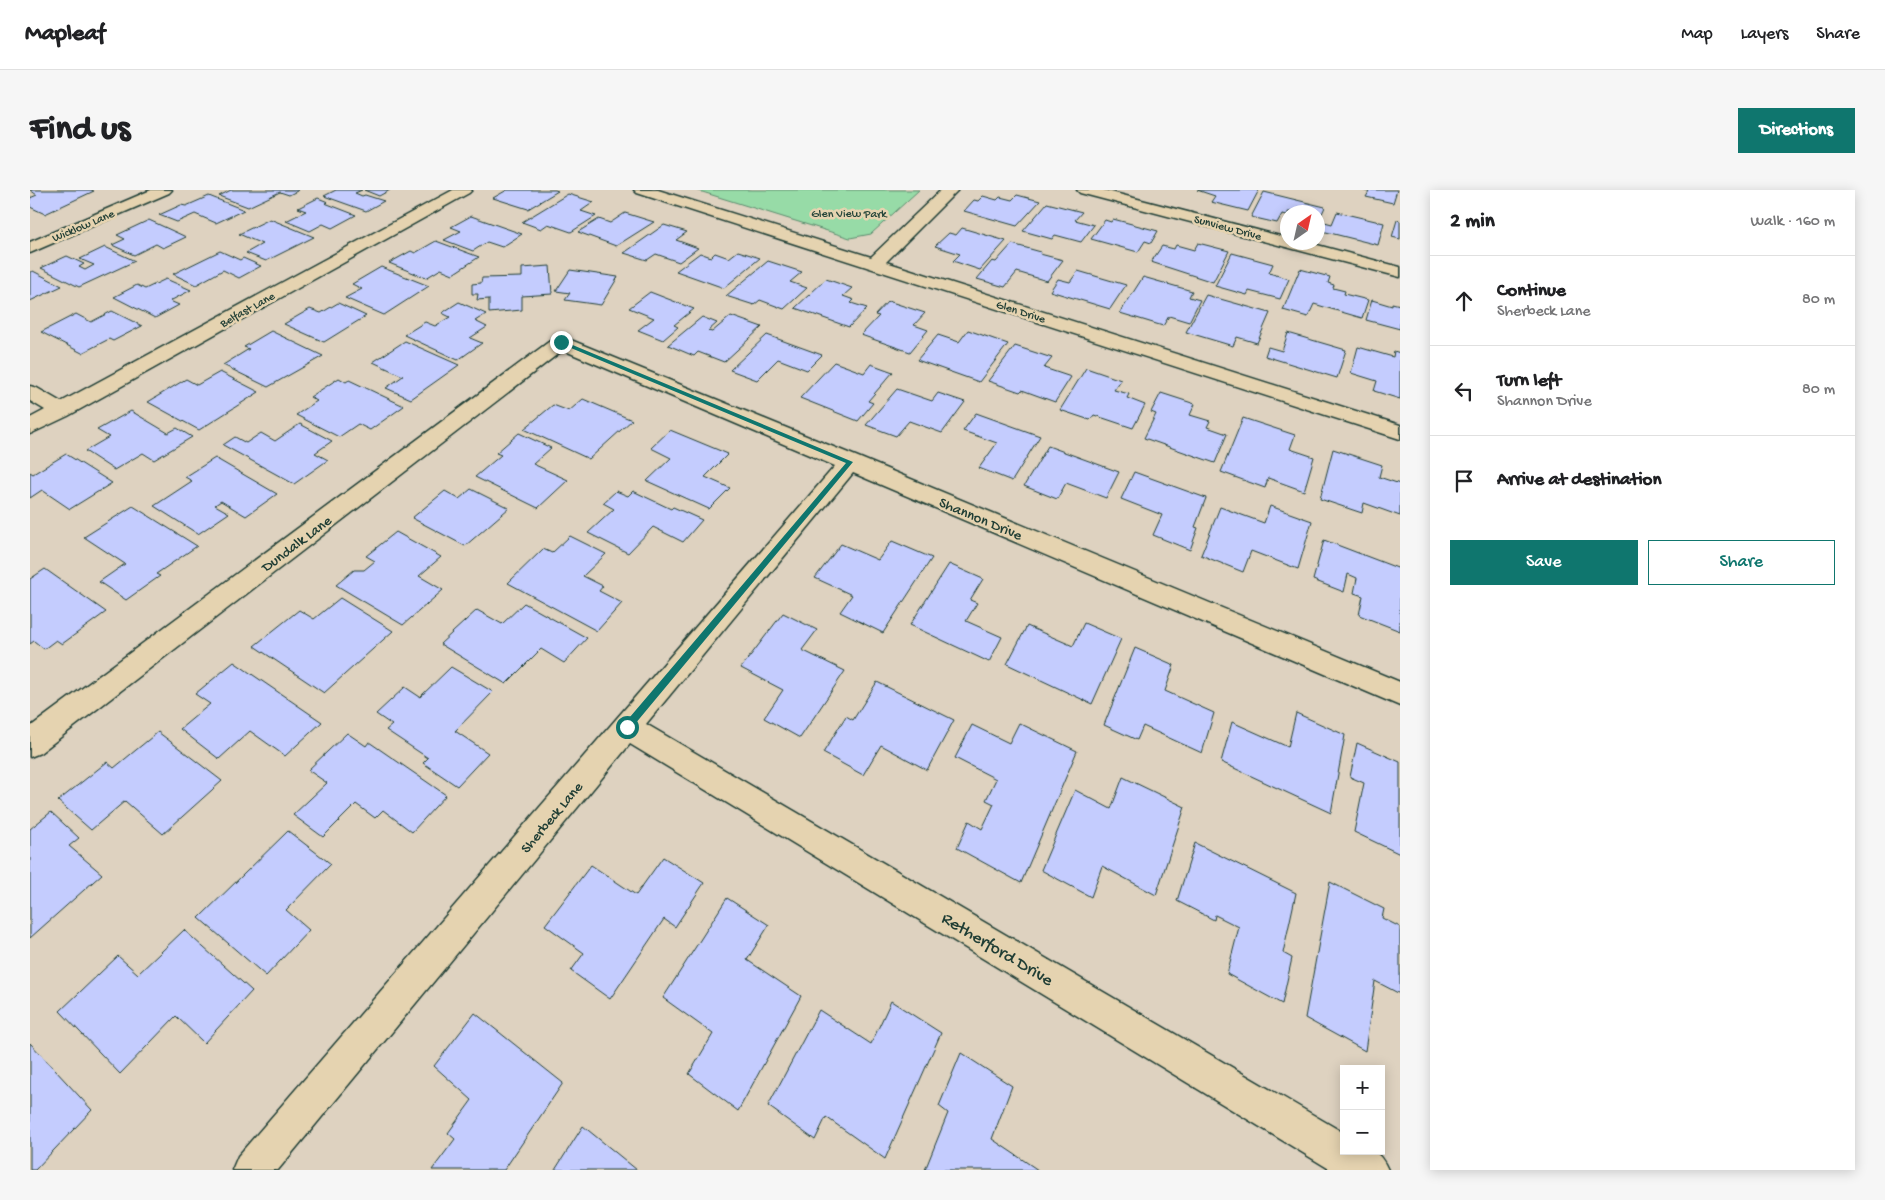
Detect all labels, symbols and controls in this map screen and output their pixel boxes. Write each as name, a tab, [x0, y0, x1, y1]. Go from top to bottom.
text: Mapleaf	[25, 20, 105, 49]
text: Map	[1681, 24, 1713, 45]
text: Layers	[1741, 24, 1788, 45]
text: Share	[1816, 24, 1860, 45]
button: Directions	[1738, 108, 1855, 153]
text: Find us	[30, 110, 130, 151]
north arrow	[1280, 205, 1325, 250]
street label: Wicklow Lane	[51, 207, 118, 246]
park label: Glen View Park	[811, 208, 888, 222]
text: 2 min	[1450, 210, 1495, 235]
street label: Sunview Drive	[1192, 213, 1264, 245]
text: Walk · 160 m	[1750, 213, 1835, 232]
text: Continue	[1497, 280, 1566, 303]
icon: ahead	[1450, 287, 1478, 315]
street label: Belfast Lane	[217, 290, 278, 332]
text: 80 m	[1802, 291, 1835, 310]
street label: Glen Drive	[994, 298, 1048, 328]
text: Sherbeck Lane	[1497, 303, 1591, 322]
route end	[550, 331, 573, 354]
text: Turn left	[1497, 370, 1561, 393]
icon: left	[1450, 377, 1478, 405]
text: 80 m	[1802, 381, 1835, 400]
text: Shannon Drive	[1497, 393, 1592, 412]
icon: arrive	[1450, 467, 1478, 495]
text: Arrive at destination	[1497, 469, 1661, 492]
street label: Shannon Drive	[936, 494, 1025, 546]
street label: Dundalk Lane	[258, 512, 336, 577]
button: Save	[1450, 540, 1638, 585]
button: Share	[1648, 540, 1835, 585]
route start	[616, 716, 639, 739]
street label: Sherbeck Lane	[517, 779, 588, 858]
street label: Retherford Drive	[937, 909, 1057, 992]
map controls	[1340, 1065, 1385, 1155]
button: +	[1340, 1065, 1385, 1110]
button: −	[1340, 1110, 1385, 1155]

